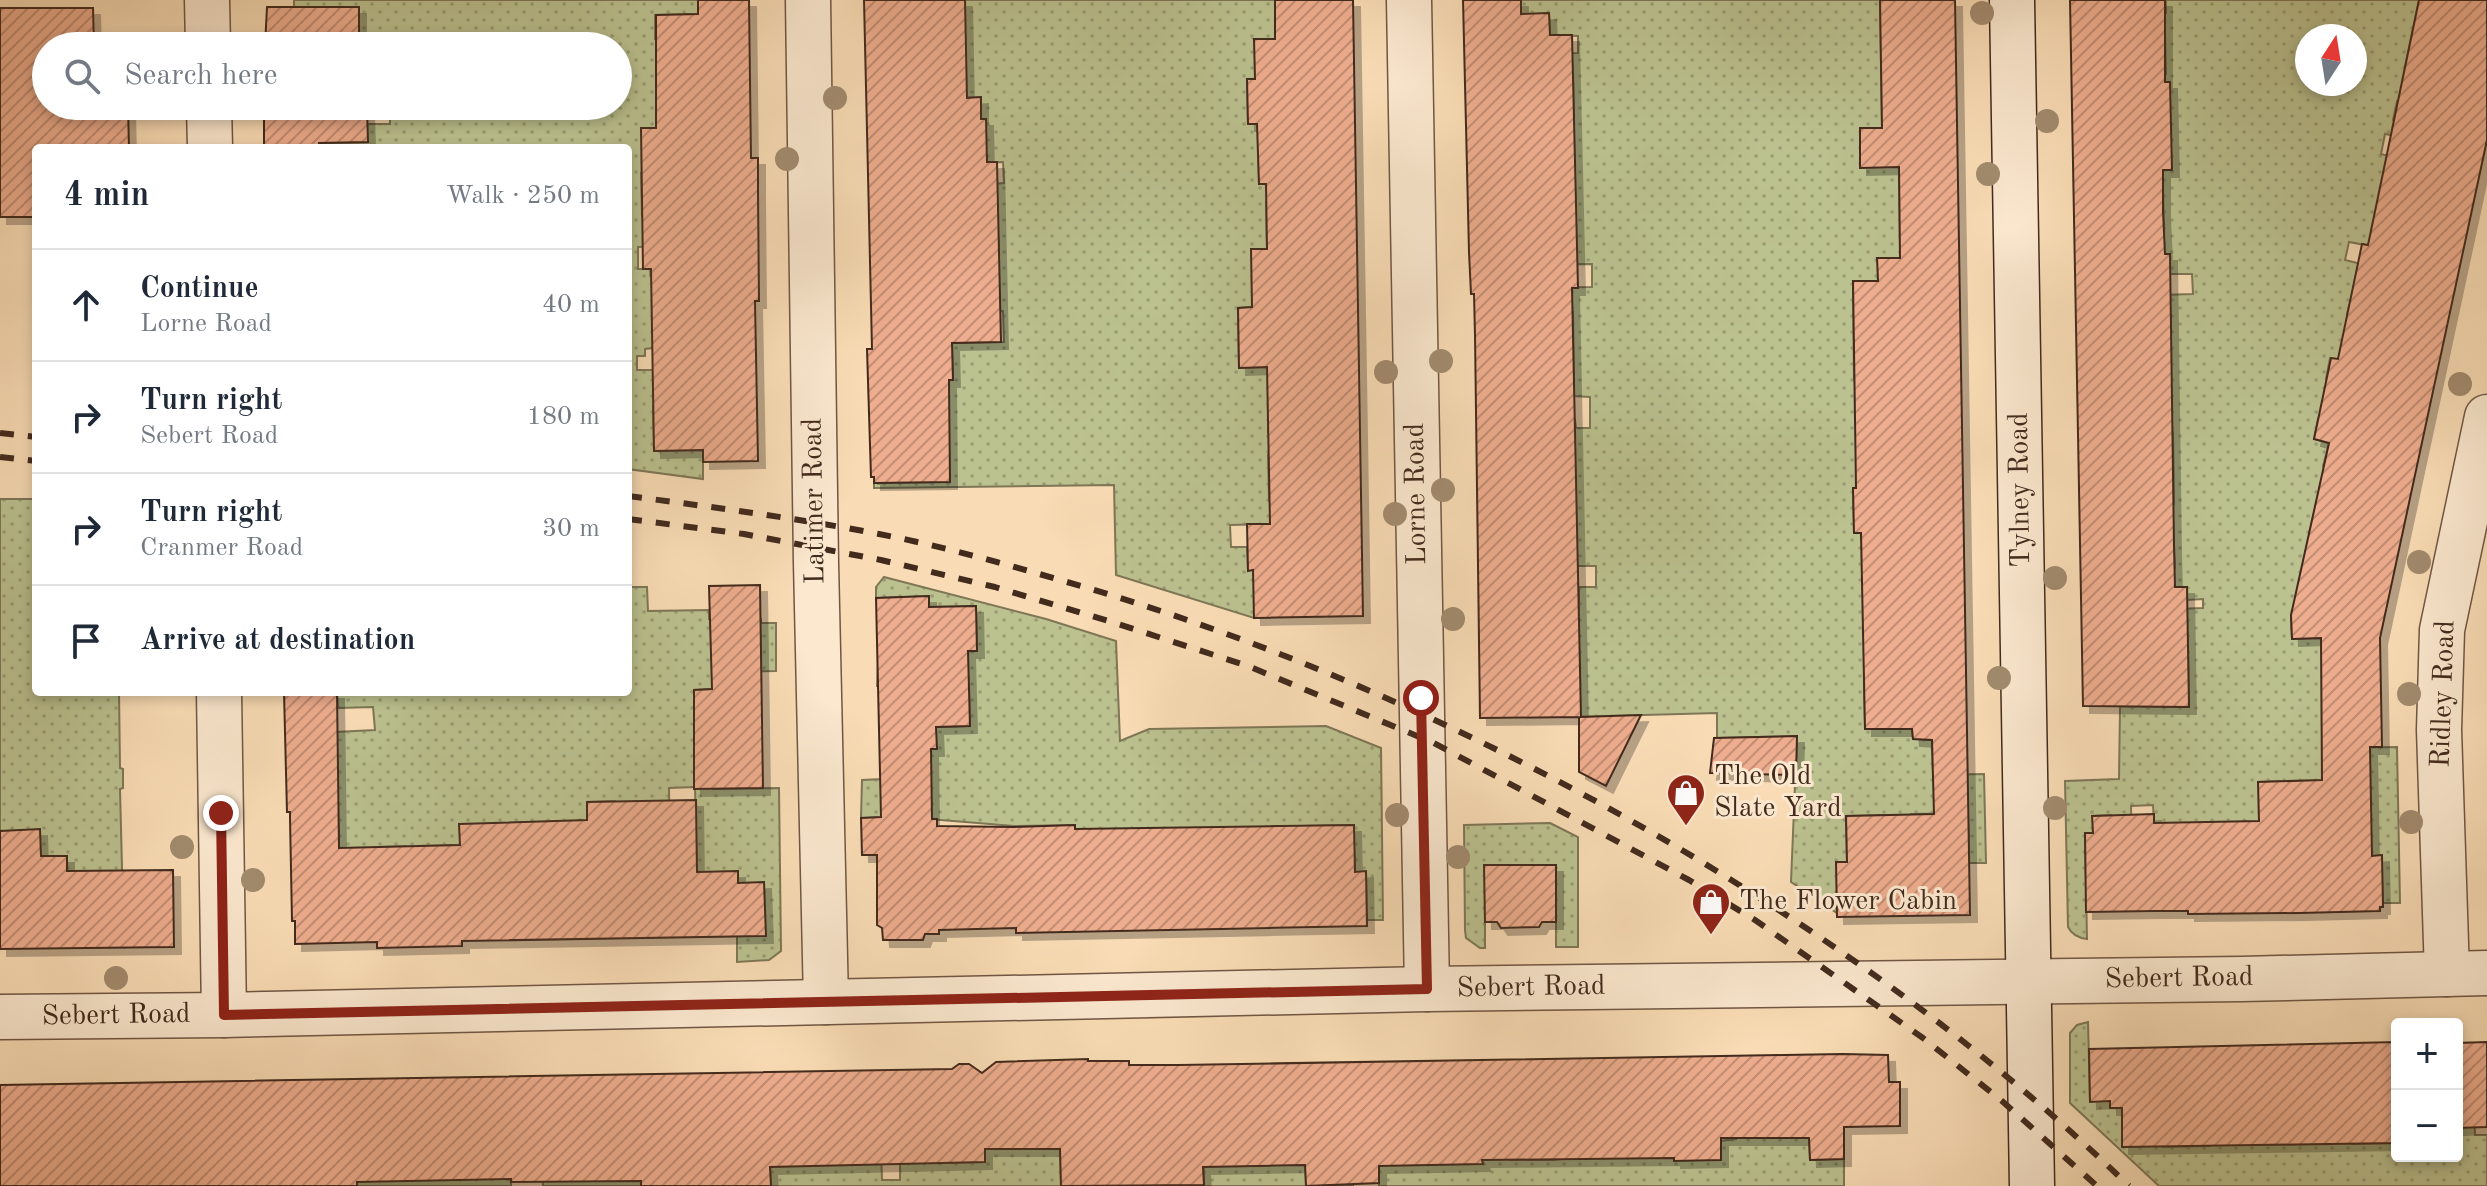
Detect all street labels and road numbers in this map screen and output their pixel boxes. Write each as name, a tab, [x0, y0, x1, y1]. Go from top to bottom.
street label: Tylney Road	[2006, 412, 2036, 568]
street label: Latimer Road	[800, 417, 830, 585]
street label: Lorne Road	[1402, 423, 1432, 565]
street label: Ridley Road	[2427, 620, 2461, 768]
street label: Sebert Road	[2104, 964, 2254, 994]
street label: Sebert Road	[1456, 973, 1606, 1003]
street label: Sebert Road	[41, 1001, 191, 1031]

